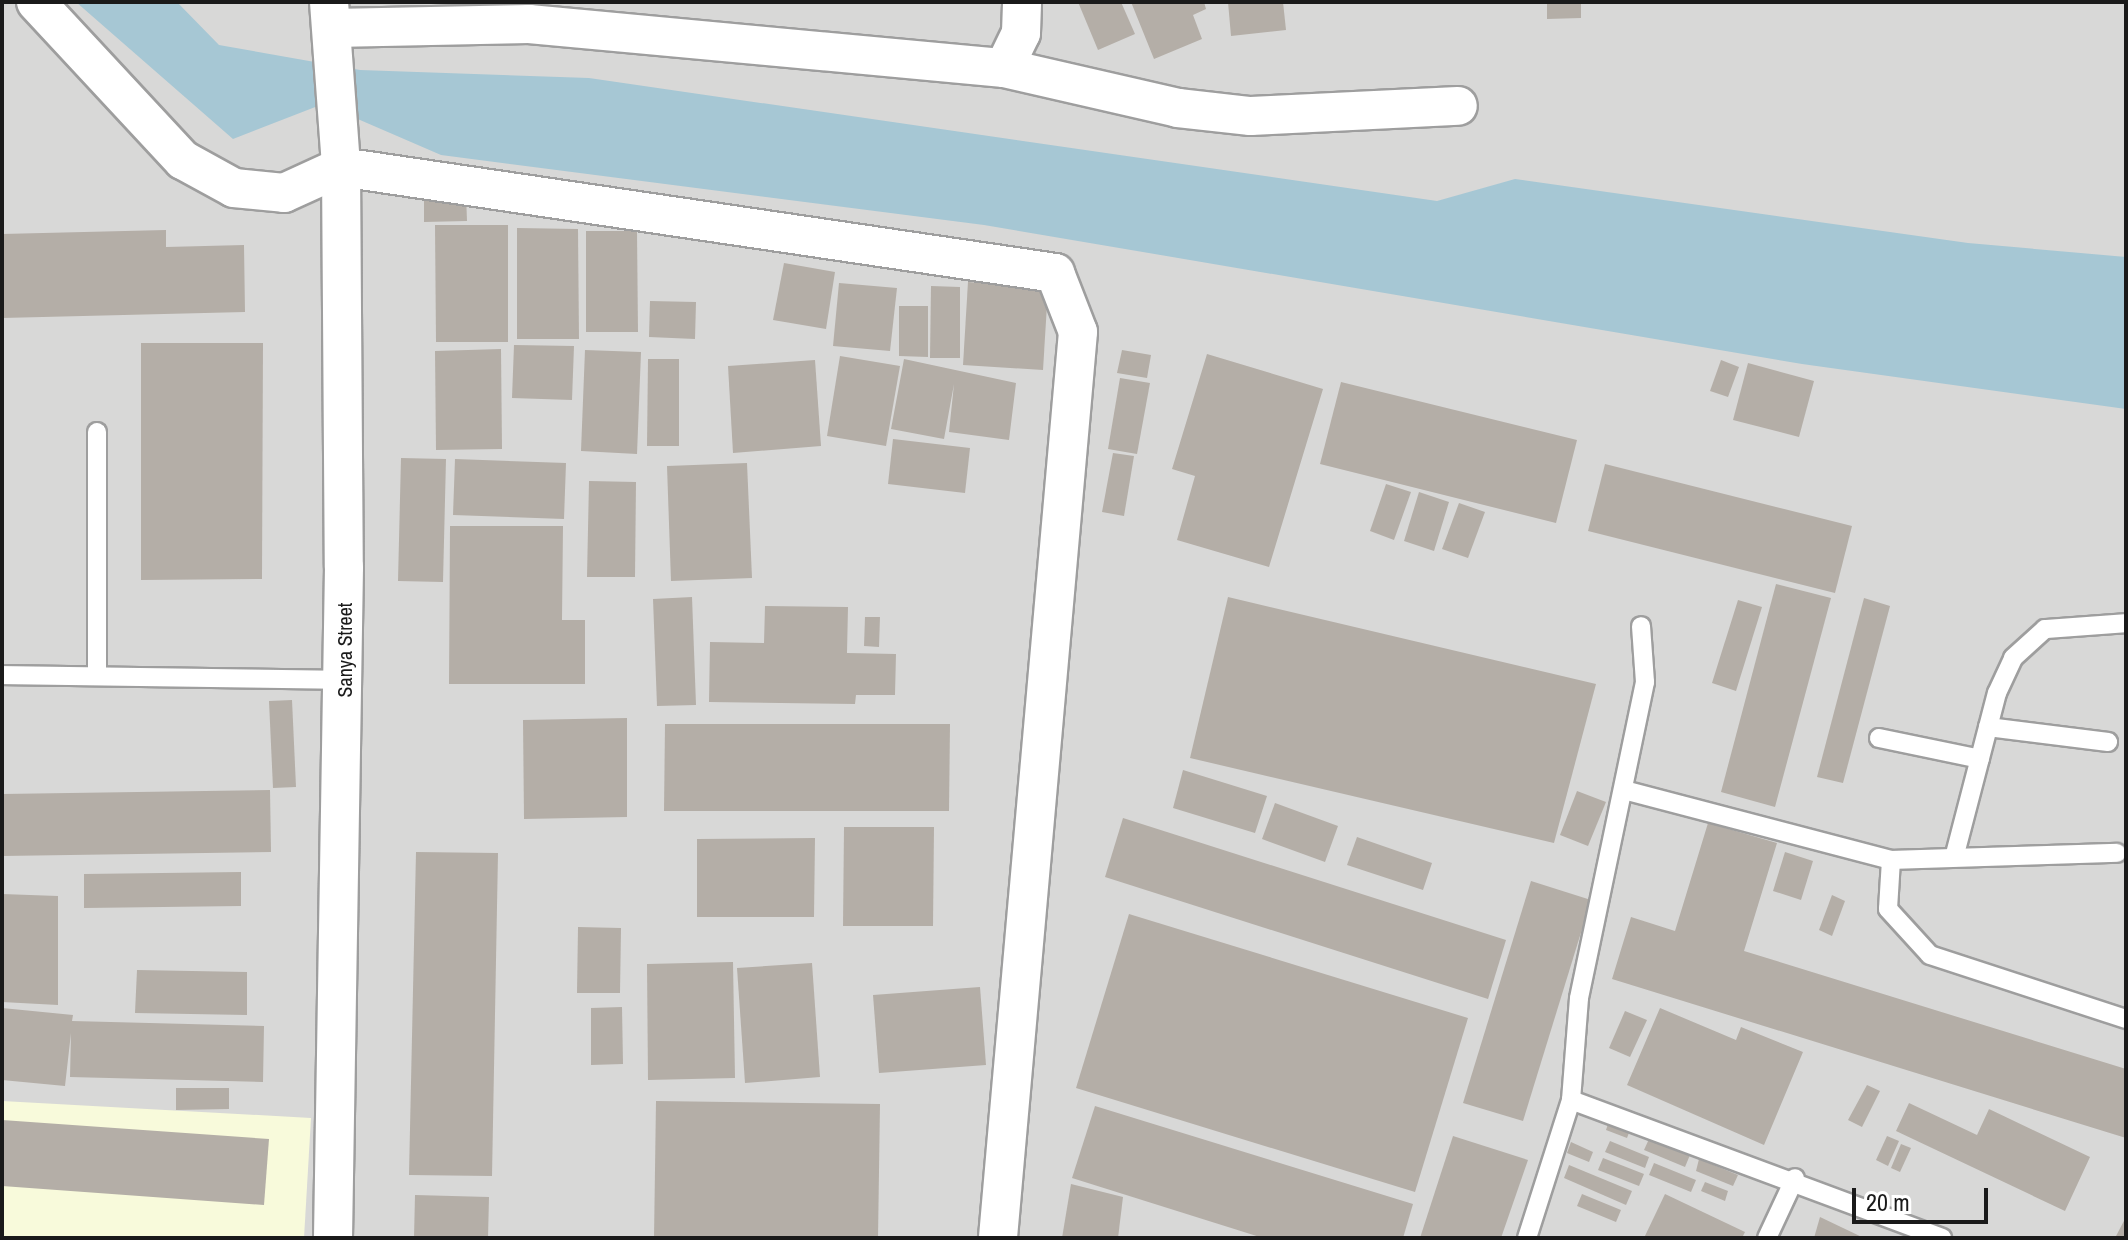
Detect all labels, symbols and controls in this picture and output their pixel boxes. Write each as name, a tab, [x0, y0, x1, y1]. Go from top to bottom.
street label: Sanya Street	[332, 603, 356, 697]
scale bar	[1856, 1172, 1992, 1222]
text: 20 m	[1866, 1186, 1910, 1218]

